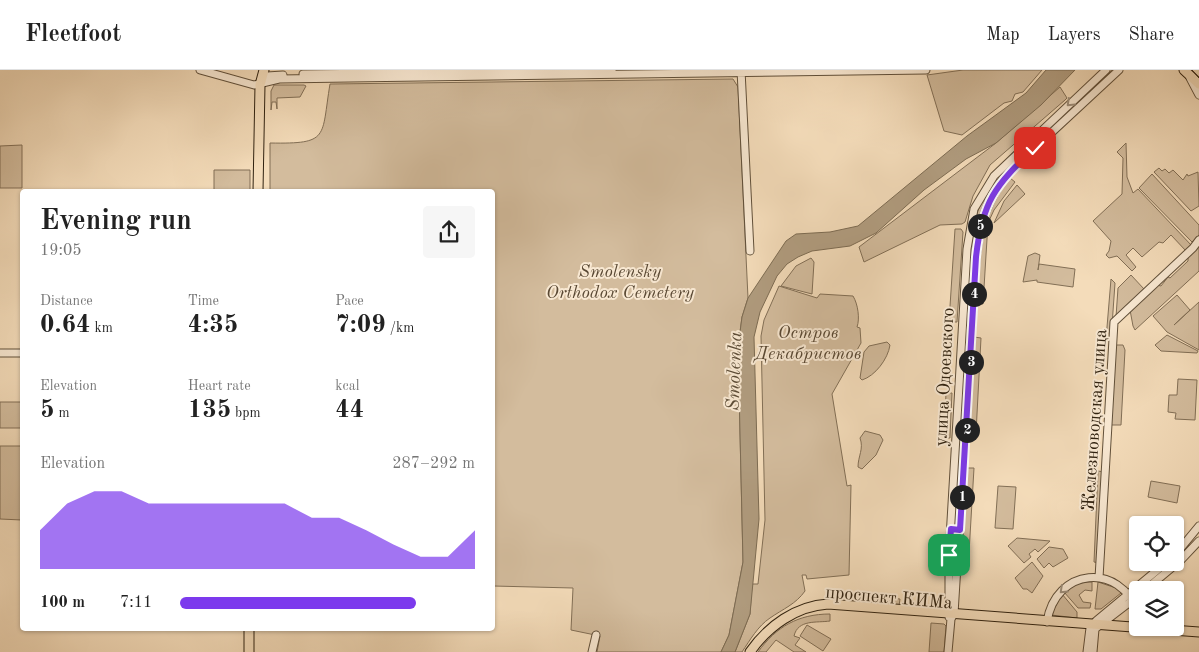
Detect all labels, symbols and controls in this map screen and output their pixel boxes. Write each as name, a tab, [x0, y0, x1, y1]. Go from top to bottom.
text: Fleetfoot	[25, 23, 121, 47]
text: Map	[986, 26, 1020, 44]
text: Layers	[1048, 26, 1100, 44]
text: Share	[1128, 26, 1174, 44]
one-way arrow	[1067, 97, 1076, 106]
pin	[1014, 127, 1056, 169]
icon: check	[1021, 134, 1049, 162]
button: share	[423, 206, 475, 258]
text: Evening run	[40, 208, 192, 236]
pin: 5	[968, 214, 992, 238]
text: 5	[976, 219, 985, 233]
text: 19:05	[40, 243, 82, 259]
park label: Smolensky Orthodox Cemetery	[546, 263, 695, 302]
pin: 4	[962, 282, 986, 306]
text: 4	[970, 287, 979, 301]
text: Distance	[40, 294, 93, 308]
text: Time	[188, 294, 219, 308]
text: Pace	[335, 294, 364, 308]
street label: улица Одоевского	[932, 307, 958, 447]
text: 0.64	[40, 313, 91, 338]
text: 4:35	[188, 313, 238, 338]
text: 7:09	[335, 313, 386, 338]
text: km	[91, 321, 113, 335]
text: /km	[386, 321, 414, 335]
park label: Остров Декабристов	[753, 324, 862, 363]
street label: Железноводская улица	[1080, 328, 1110, 512]
water label: Smolenka	[725, 331, 746, 411]
pin: 3	[958, 350, 984, 374]
text: 3	[967, 355, 976, 369]
text: Elevation	[40, 379, 97, 393]
text: Heart rate	[188, 379, 251, 393]
text: kcal	[335, 379, 359, 393]
text: 5	[40, 398, 55, 423]
text: 135	[188, 398, 231, 423]
text: 44	[335, 398, 364, 423]
text: m	[55, 406, 70, 420]
text: bpm	[231, 406, 261, 420]
pin: 2	[954, 418, 980, 442]
text: 2	[963, 423, 972, 437]
text: Elevation	[40, 456, 105, 472]
text: 287–292 m	[392, 456, 475, 472]
pin: 1	[950, 484, 974, 510]
text: 1	[958, 490, 967, 504]
map controls	[1129, 516, 1184, 636]
button: locate	[1129, 516, 1184, 571]
pin	[928, 534, 970, 576]
icon: arrive	[935, 541, 963, 569]
button: layers	[1129, 581, 1184, 636]
street label: проспект КИМа	[825, 583, 953, 613]
one-way arrow	[1059, 584, 1068, 593]
text: 100 m	[40, 595, 85, 611]
text: 7:11	[120, 595, 152, 611]

